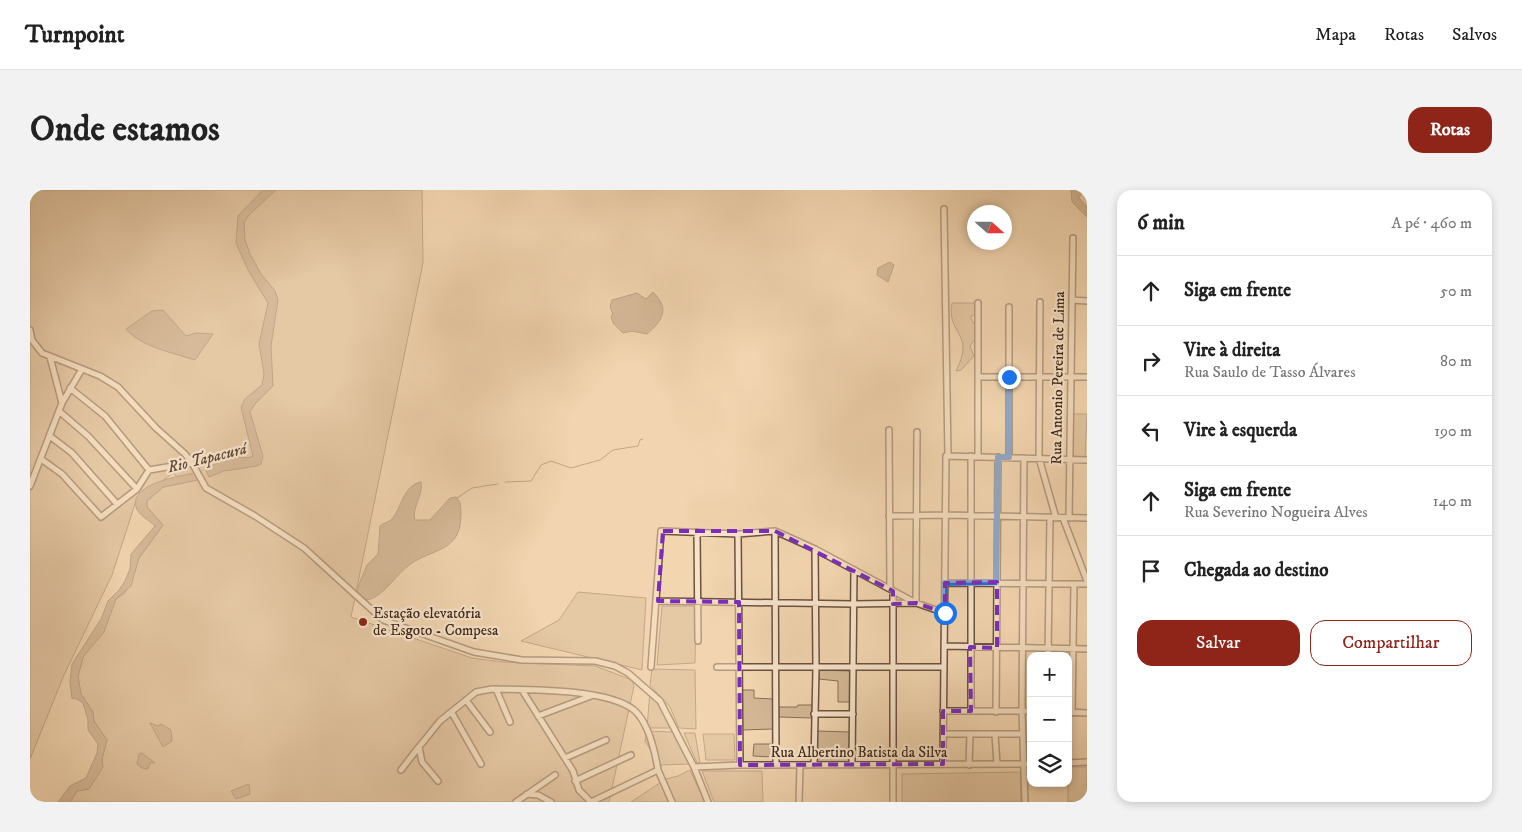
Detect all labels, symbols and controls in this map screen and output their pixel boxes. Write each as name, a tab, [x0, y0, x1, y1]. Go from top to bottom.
text: Turnpoint	[25, 20, 124, 50]
text: Mapa	[1315, 24, 1356, 46]
text: Rotas	[1384, 24, 1424, 46]
text: Salvos	[1452, 24, 1497, 46]
button: Rotas	[1408, 107, 1492, 153]
text: Onde estamos	[30, 108, 220, 152]
north arrow	[967, 205, 1012, 250]
text: 6 min	[1137, 210, 1185, 236]
text: A pé · 460 m	[1391, 213, 1472, 233]
icon: ahead	[1137, 277, 1165, 305]
text: Siga em frente	[1184, 279, 1291, 302]
text: 50 m	[1440, 281, 1472, 301]
street label: Rua Antonio Pereira de Lima	[1047, 291, 1069, 465]
text: Vire à direita	[1184, 339, 1280, 362]
icon: right	[1137, 347, 1165, 375]
text: 80 m	[1440, 351, 1472, 371]
text: Rua Saulo de Tasso Álvares	[1184, 362, 1356, 382]
route end	[998, 366, 1021, 389]
icon: left	[1137, 417, 1165, 445]
text: Vire à esquerda	[1184, 419, 1297, 442]
text: 190 m	[1434, 421, 1472, 441]
water label: Rio Tapacurá	[164, 438, 251, 478]
text: Siga em frente	[1184, 479, 1291, 502]
icon: ahead	[1137, 487, 1165, 515]
text: 140 m	[1433, 491, 1472, 511]
text: Rua Severino Nogueira Alves	[1184, 502, 1368, 522]
icon: arrive	[1137, 557, 1165, 585]
text: Chegada ao destino	[1184, 559, 1329, 582]
route start	[934, 602, 957, 625]
place label: Estação elevatória de Esgoto - Compesa	[373, 604, 499, 640]
marker: Estação elevatória de Esgoto - Compesa	[357, 616, 369, 628]
button: Salvar	[1137, 620, 1300, 666]
button: Compartilhar	[1310, 620, 1472, 666]
map controls	[1027, 652, 1072, 787]
button: +	[1027, 652, 1072, 697]
button: −	[1027, 697, 1072, 742]
button: layers	[1027, 742, 1072, 787]
street label: Rua Albertino Batista da Silva	[771, 743, 948, 762]

